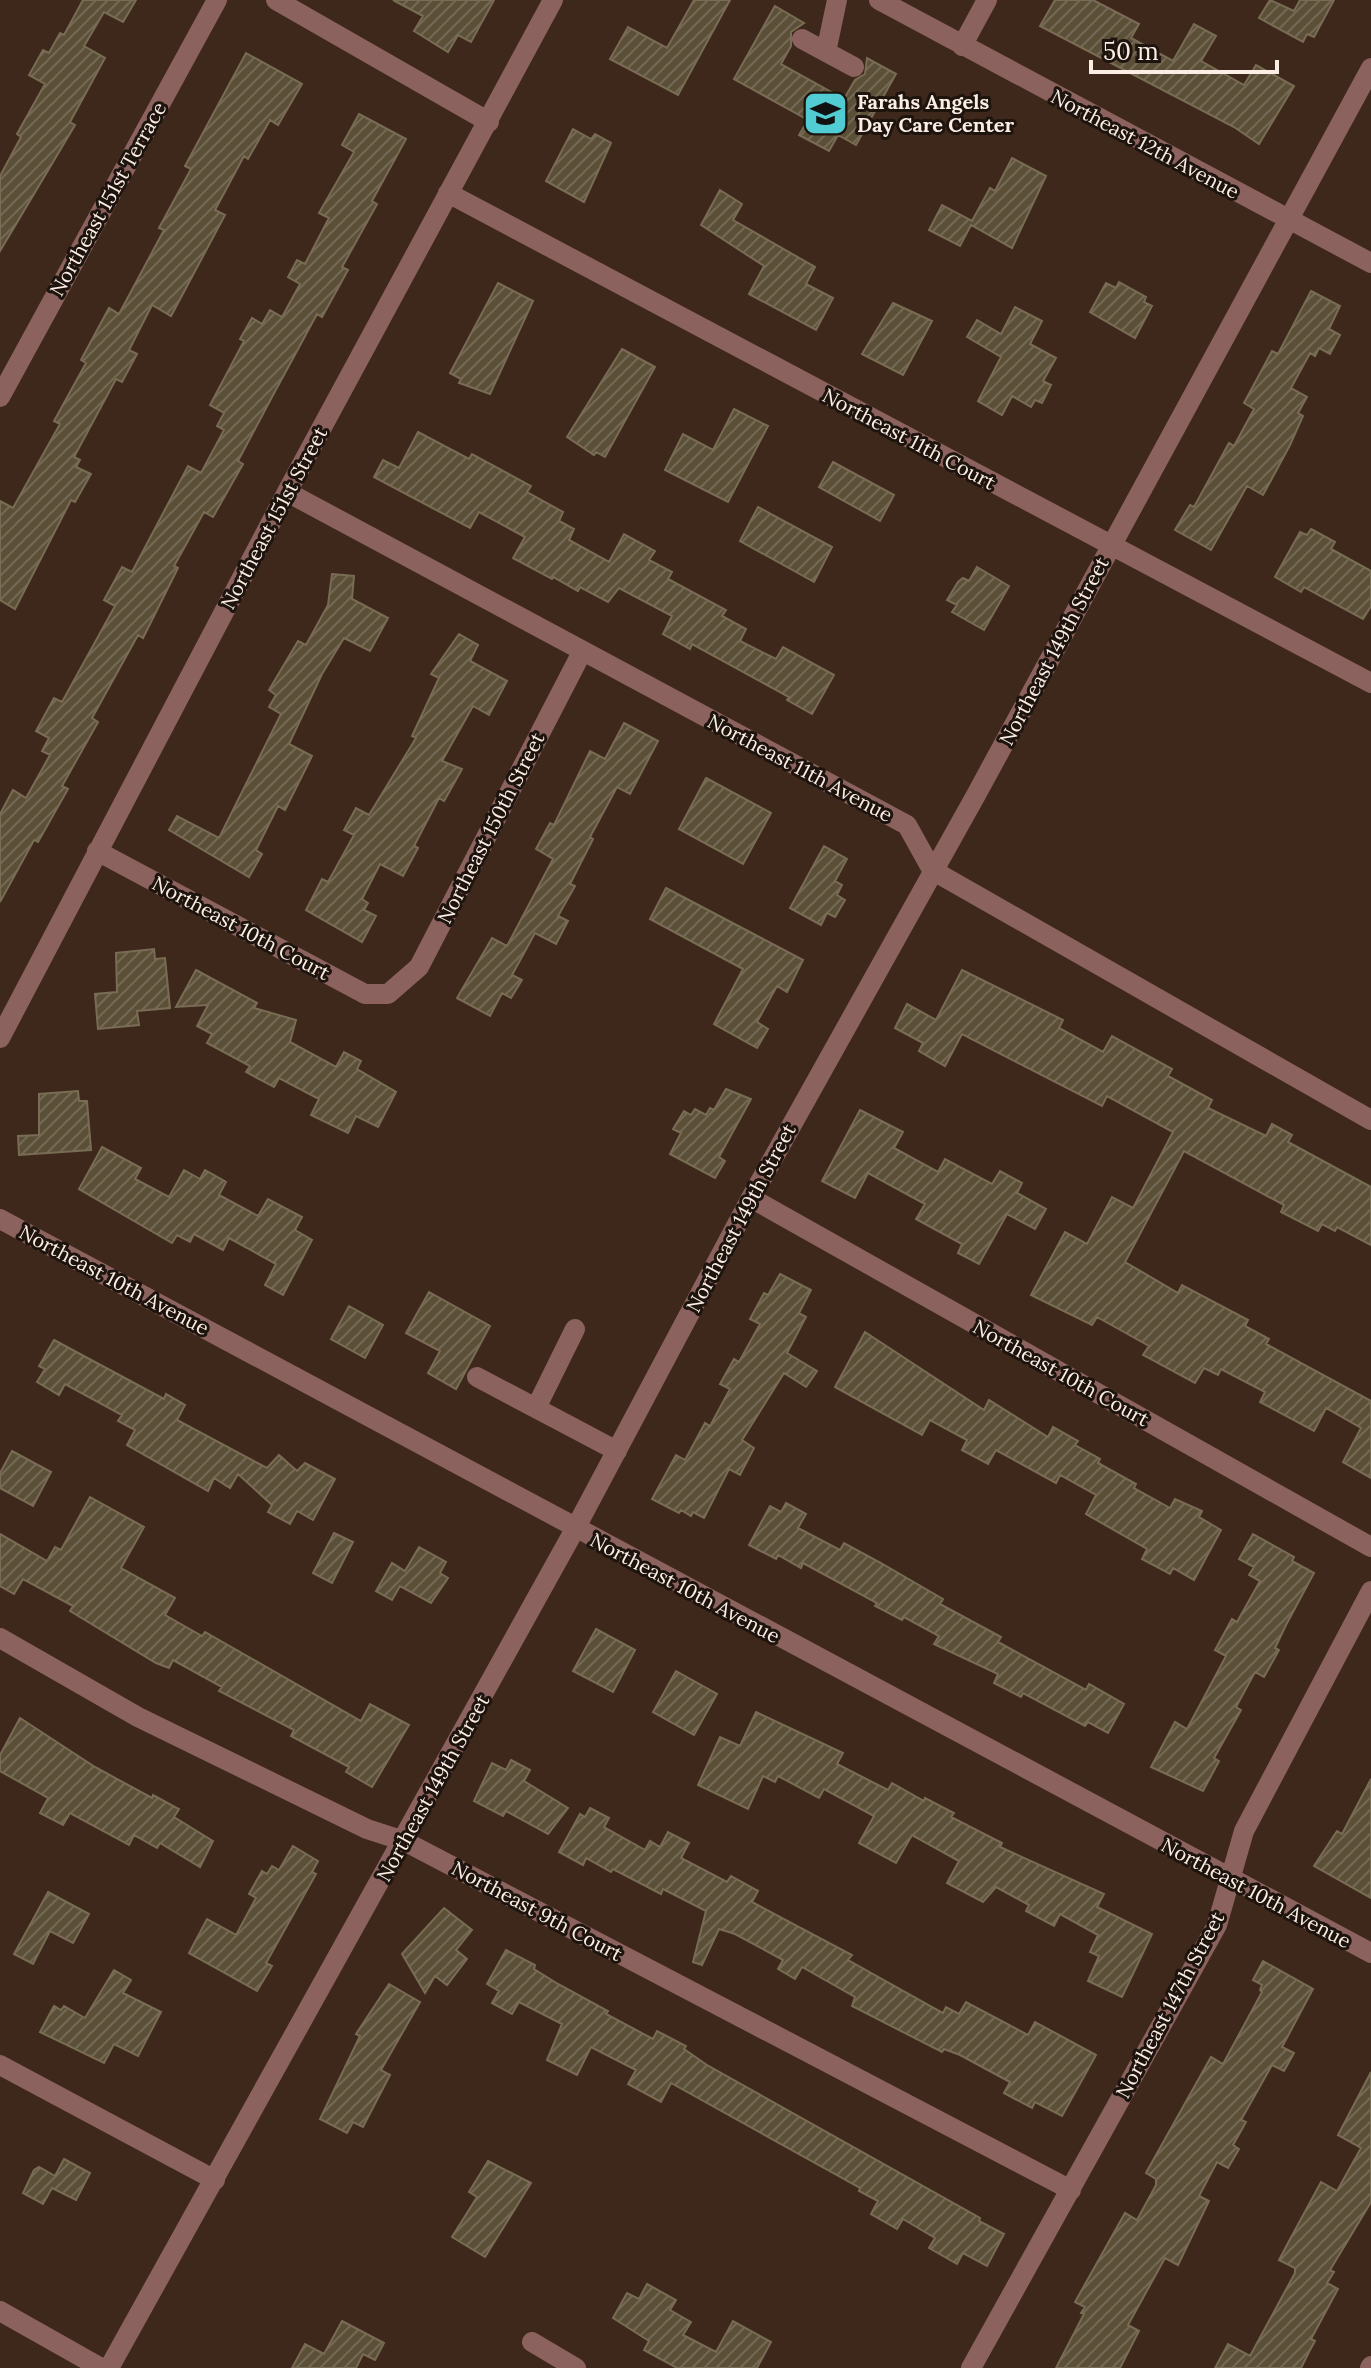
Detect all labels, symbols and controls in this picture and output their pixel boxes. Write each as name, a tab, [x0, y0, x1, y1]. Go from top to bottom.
scale bar	[1091, 24, 1277, 74]
text: 50 m	[1103, 36, 1159, 67]
street label: Northeast 12th Avenue	[1047, 83, 1244, 204]
school or university icon: Farahs Angels Day Care Center	[802, 89, 850, 137]
place label: Farahs Angels Day Care Center	[857, 89, 1014, 137]
street label: Northeast 151st Terrace	[44, 97, 171, 300]
street label: Northeast 11th Court	[818, 382, 1000, 495]
street label: Northeast 151st Street	[215, 422, 332, 613]
street label: Northeast 149th Street	[993, 552, 1114, 749]
street label: Northeast 11th Avenue	[703, 708, 897, 827]
street label: Northeast 150th Street	[432, 728, 550, 927]
street label: Northeast 10th Court	[148, 870, 335, 985]
street label: Northeast 149th Street	[680, 1119, 801, 1316]
street label: Northeast 10th Avenue	[15, 1219, 213, 1340]
street label: Northeast 10th Court	[969, 1314, 1154, 1431]
street label: Northeast 10th Avenue	[586, 1527, 784, 1648]
street label: Northeast 149th Street	[371, 1690, 495, 1886]
street label: Northeast 10th Avenue	[1157, 1832, 1355, 1953]
street label: Northeast 9th Court	[448, 1855, 627, 1966]
street label: Northeast 147th Street	[1110, 1907, 1229, 2102]

